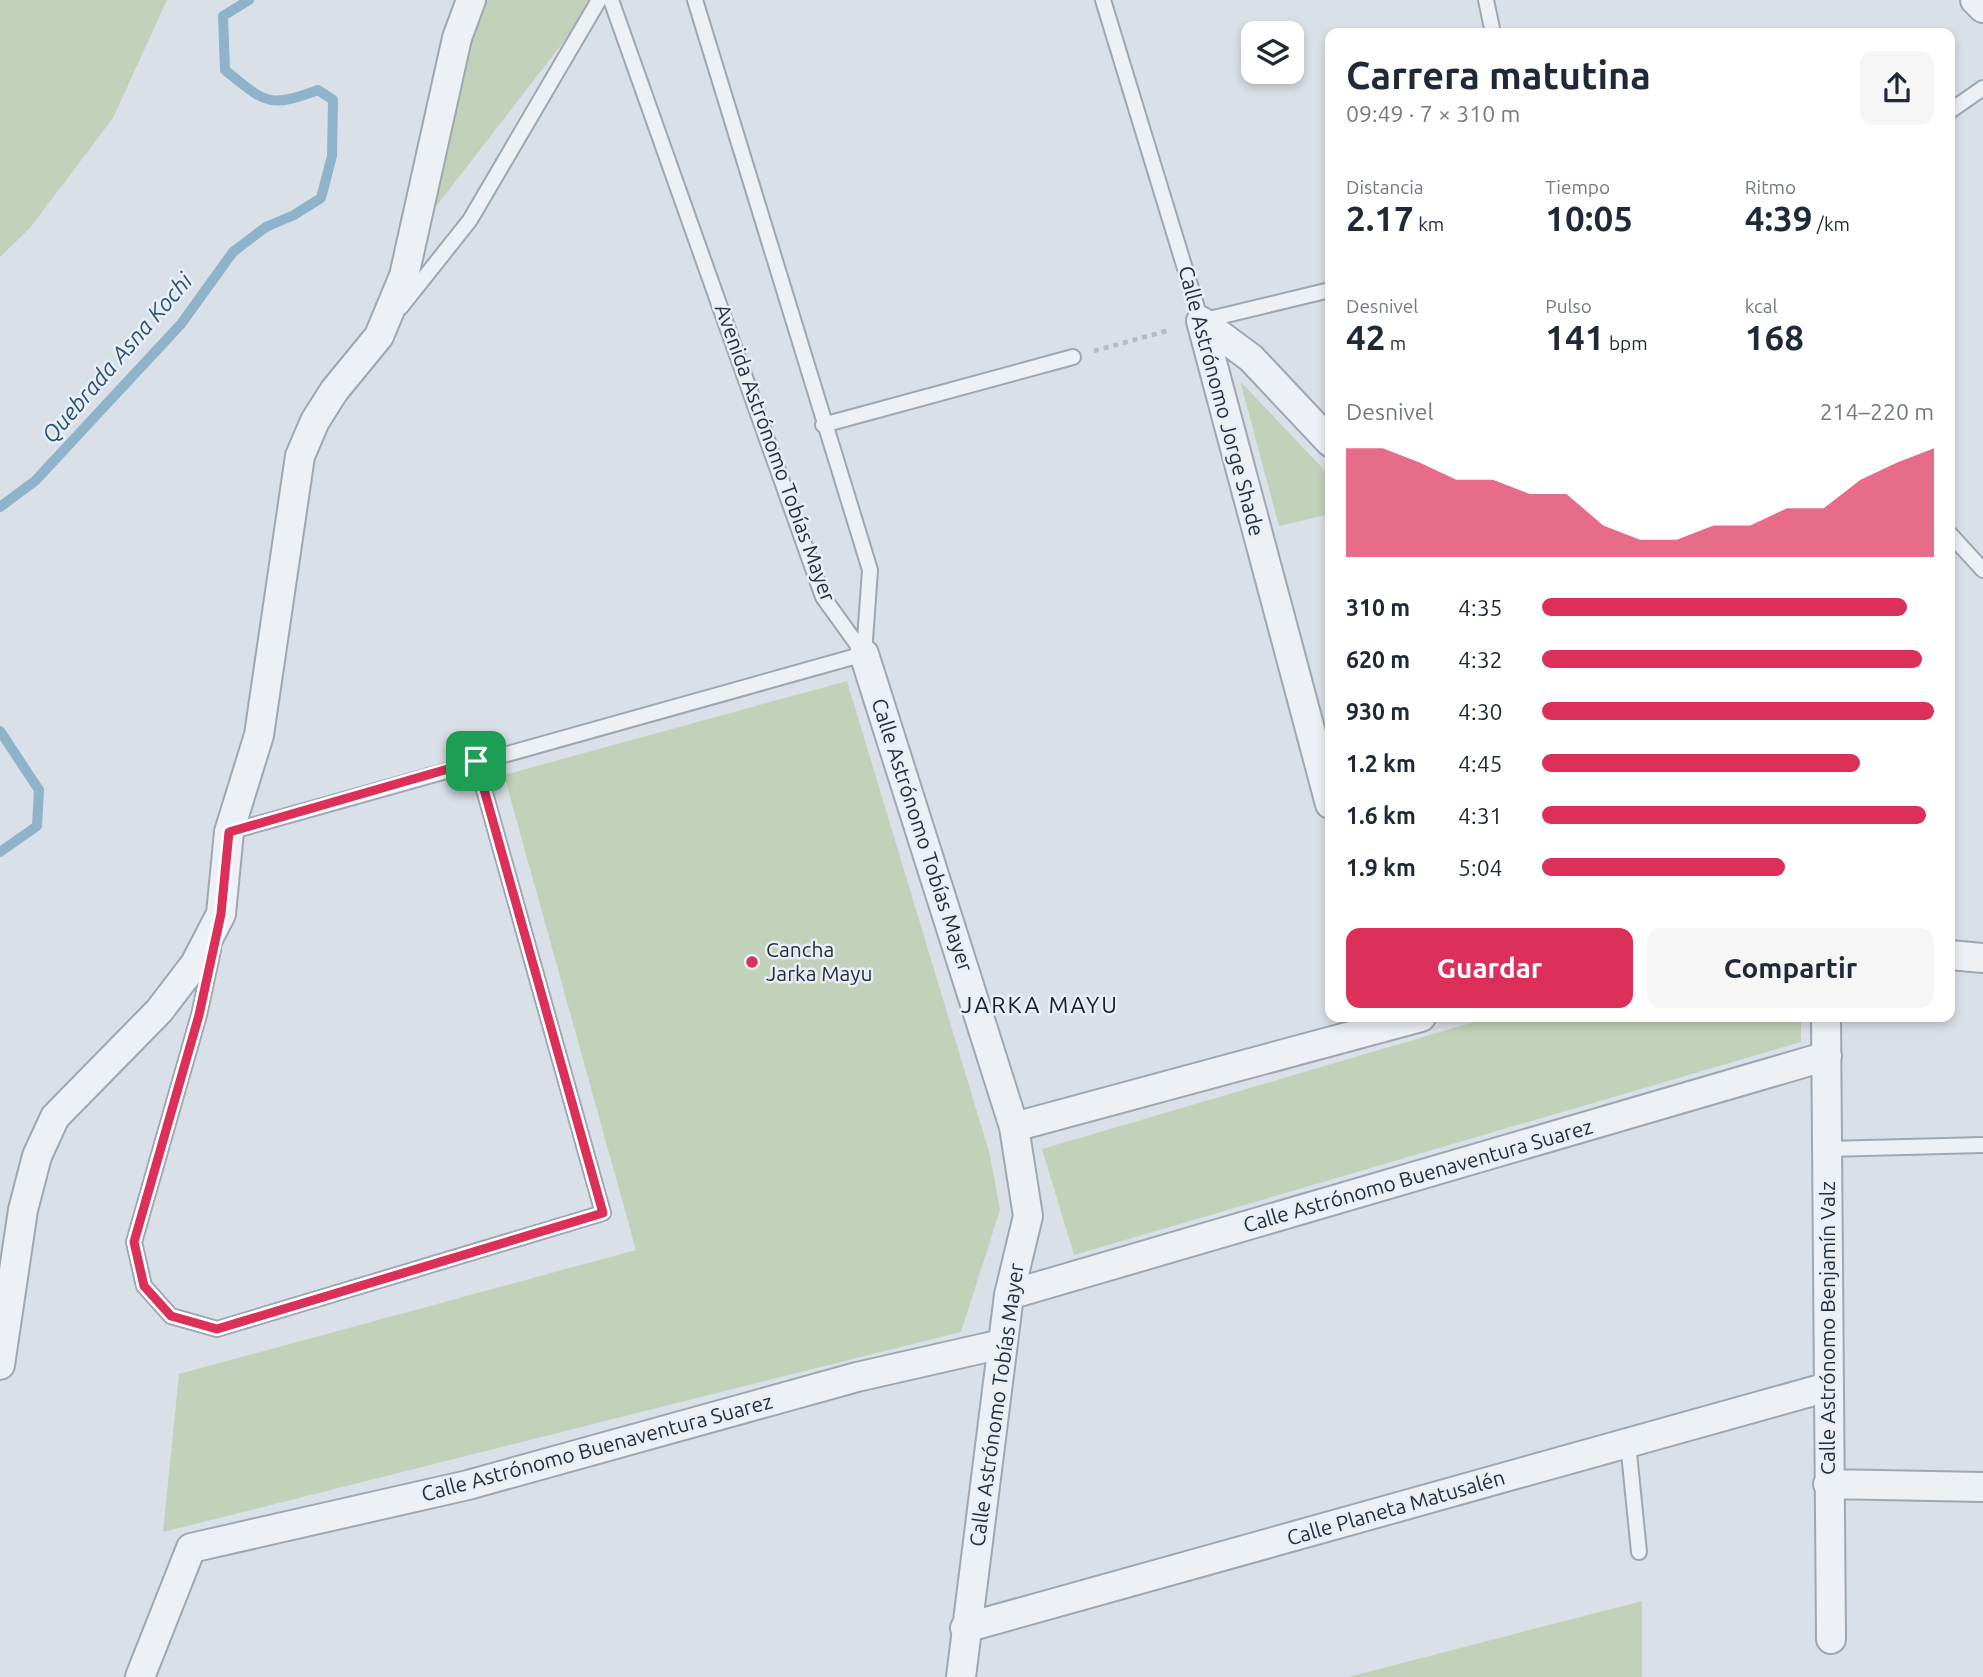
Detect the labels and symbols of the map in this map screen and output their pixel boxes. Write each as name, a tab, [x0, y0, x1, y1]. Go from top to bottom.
street label: Calle Astrónomo Jorge Shade	[1174, 263, 1270, 538]
water label: Quebrada Asna Kochi	[36, 267, 198, 447]
street label: Avenida Astrónomo Tobías Mayer	[711, 301, 841, 605]
street label: Calle Astrónomo Tobías Mayer	[867, 695, 979, 974]
pin	[446, 731, 506, 791]
place label: Cancha Jarka Mayu	[766, 937, 872, 985]
marker: Cancha Jarka Mayu	[744, 954, 760, 970]
district label: JARKA MAYU	[961, 992, 1119, 1017]
street label: Calle Astrónomo Buenaventura Suarez	[1240, 1114, 1595, 1237]
street label: Calle Astrónomo Benjamín Valz	[1815, 1181, 1839, 1475]
street label: Calle Astrónomo Tobías Mayer	[964, 1262, 1028, 1548]
street label: Calle Astrónomo Buenaventura Suarez	[419, 1389, 775, 1506]
street label: Calle Planeta Matusalén	[1284, 1464, 1507, 1550]

